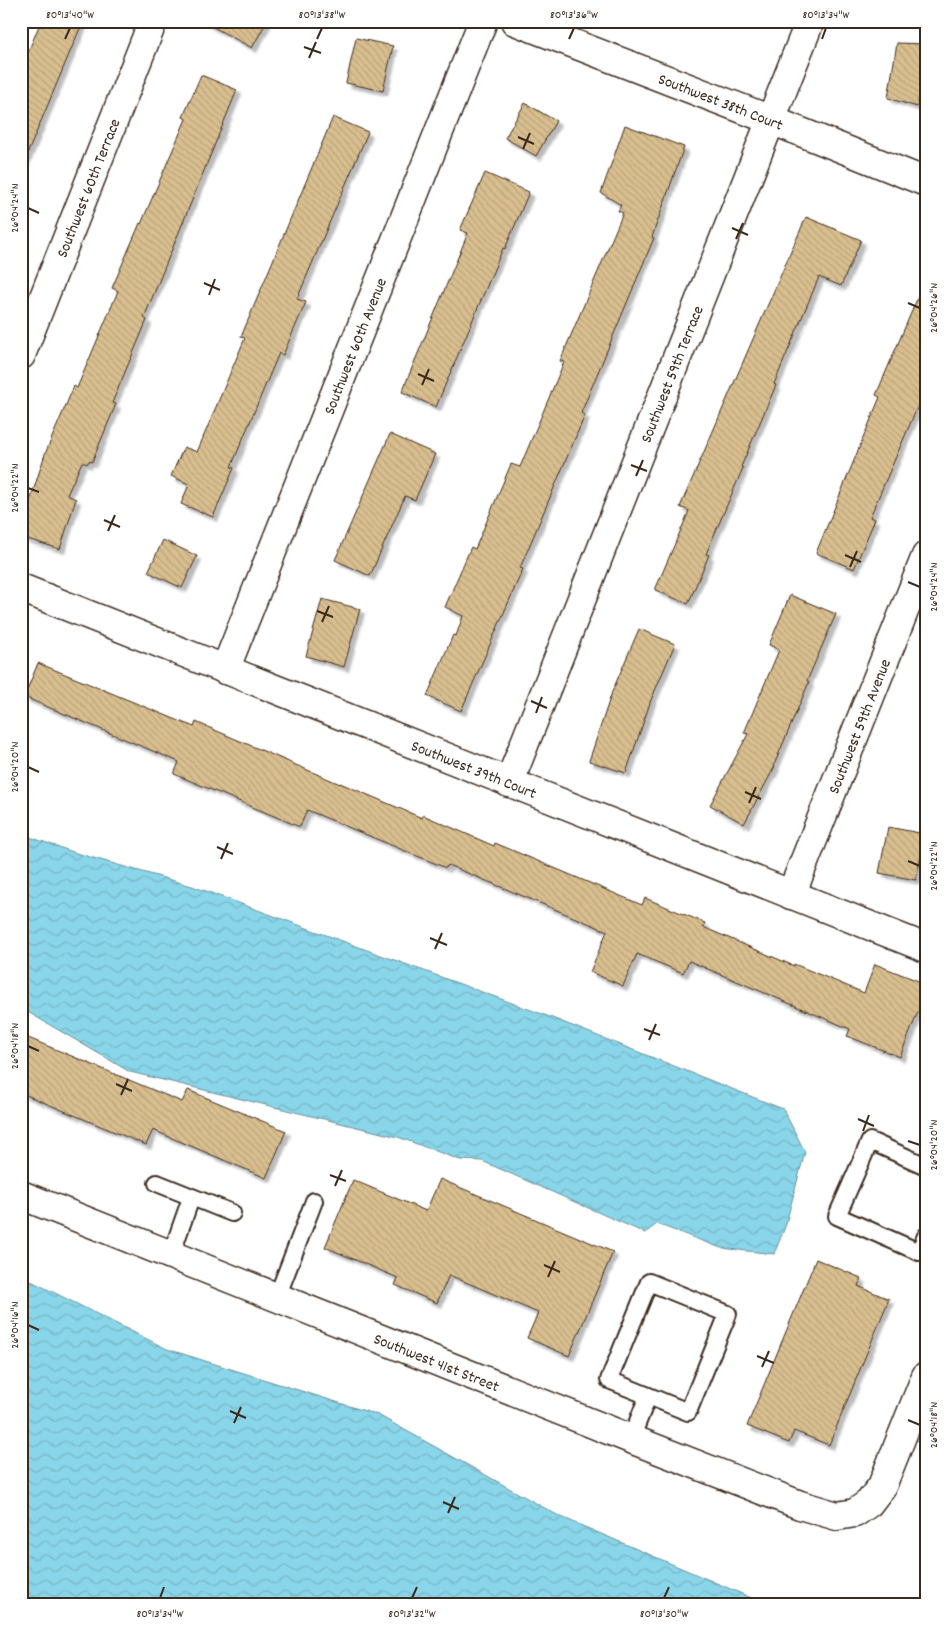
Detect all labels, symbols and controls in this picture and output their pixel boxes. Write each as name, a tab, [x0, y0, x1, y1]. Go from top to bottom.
text: 80°13'40"W	[46, 7, 94, 24]
text: 80°13'38"W	[299, 7, 346, 24]
text: 80°13'36"W	[550, 7, 598, 24]
text: 80°13'34"W	[803, 7, 850, 24]
street label: Southwest 38th Court	[654, 68, 786, 138]
street label: Southwest 60th Terrace	[52, 116, 127, 261]
text: 26°04'24"N	[7, 183, 24, 233]
street label: Southwest 60th Avenue	[319, 275, 394, 418]
text: 26°04'26"N	[926, 283, 943, 333]
street label: Southwest 59th Terrace	[635, 303, 710, 447]
text: 26°04'22"N	[7, 463, 24, 513]
text: 26°04'24"N	[926, 562, 943, 612]
street label: Southwest 59th Avenue	[823, 656, 898, 798]
street label: Southwest 39th Court	[407, 735, 540, 806]
text: 26°04'20"N	[7, 742, 24, 792]
text: 26°04'22"N	[926, 841, 943, 891]
text: 26°04'18"N	[7, 1023, 24, 1069]
text: 26°04'20"N	[926, 1120, 943, 1170]
text: 26°04'16"N	[7, 1301, 24, 1349]
street label: Southwest 41st Street	[370, 1328, 502, 1399]
text: 26°04'18"N	[926, 1402, 943, 1448]
text: 80°13'34"W	[137, 1606, 184, 1623]
text: 80°13'32"W	[388, 1606, 436, 1623]
text: 80°13'30"W	[640, 1606, 688, 1623]

